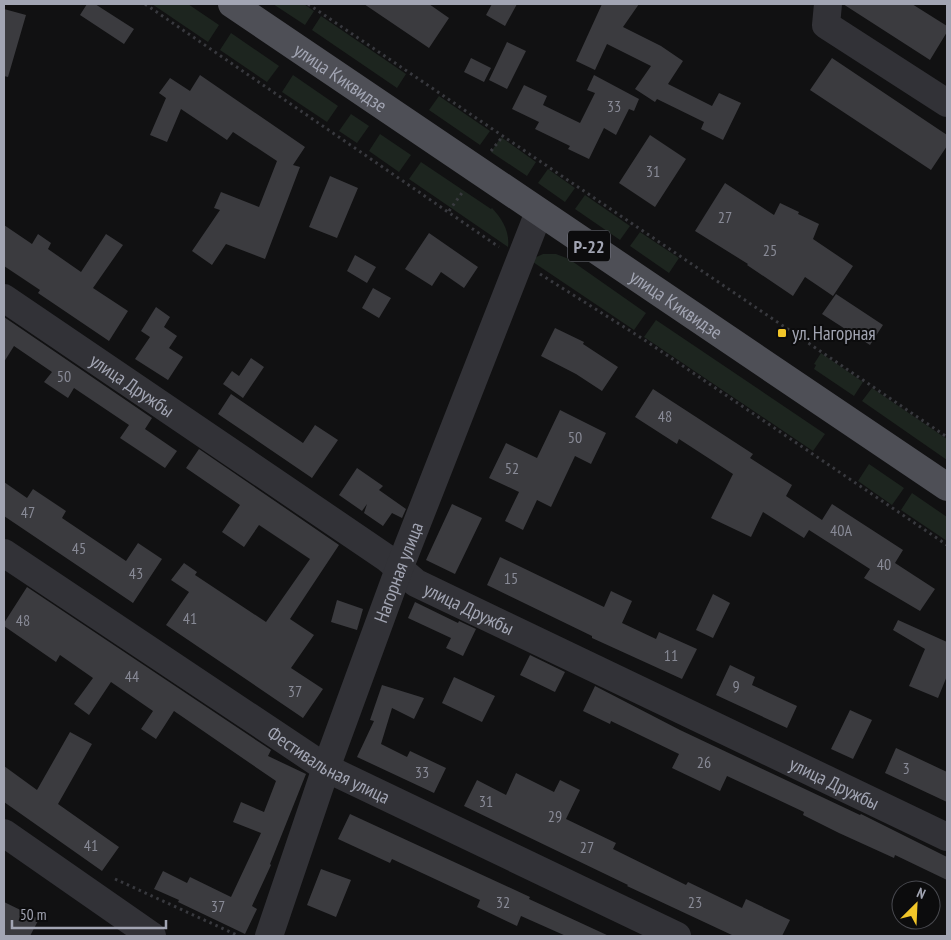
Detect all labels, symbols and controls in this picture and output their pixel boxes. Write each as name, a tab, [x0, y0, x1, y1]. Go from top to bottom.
street label: улица Киквидзе	[290, 37, 392, 117]
house number: 33	[607, 96, 621, 116]
house number: 31	[646, 161, 660, 181]
house number: 27	[718, 207, 732, 227]
road number: Р-22	[568, 230, 610, 262]
house number: 25	[763, 240, 777, 260]
street label: улица Киквидзе	[625, 264, 727, 344]
place label: ул. Нагорная	[792, 321, 876, 345]
marker: ул. Нагорная	[776, 327, 788, 339]
street label: улица Дружбы	[85, 348, 179, 422]
house number: 50	[57, 366, 71, 386]
house number: 48	[658, 406, 672, 426]
house number: 50	[568, 427, 582, 447]
house number: 52	[505, 458, 519, 478]
house number: 47	[21, 502, 35, 522]
street label: Нагорная улица	[368, 518, 428, 626]
house number: 40А	[830, 520, 852, 540]
house number: 45	[72, 538, 86, 558]
house number: 40	[877, 554, 891, 574]
house number: 43	[129, 563, 143, 583]
house number: 15	[504, 568, 518, 588]
street label: улица Дружбы	[420, 577, 518, 640]
house number: 41	[183, 608, 197, 628]
house number: 48	[16, 610, 30, 630]
house number: 11	[664, 645, 678, 665]
house number: 44	[125, 666, 139, 686]
house number: 9	[732, 676, 740, 696]
house number: 37	[288, 681, 302, 701]
street label: Фестивальная улица	[263, 720, 394, 809]
street label: улица Дружбы	[786, 751, 883, 815]
house number: 26	[697, 752, 711, 772]
house number: 3	[902, 758, 910, 778]
house number: 33	[415, 762, 429, 782]
house number: 31	[479, 791, 493, 811]
house number: 29	[548, 806, 562, 826]
house number: 41	[84, 835, 98, 855]
house number: 27	[580, 837, 594, 857]
north arrow	[891, 880, 941, 930]
text: N	[914, 883, 928, 903]
house number: 32	[496, 892, 510, 912]
house number: 23	[688, 892, 702, 912]
house number: 37	[211, 896, 225, 916]
scale bar	[12, 898, 166, 930]
text: 50 m	[20, 905, 46, 924]

